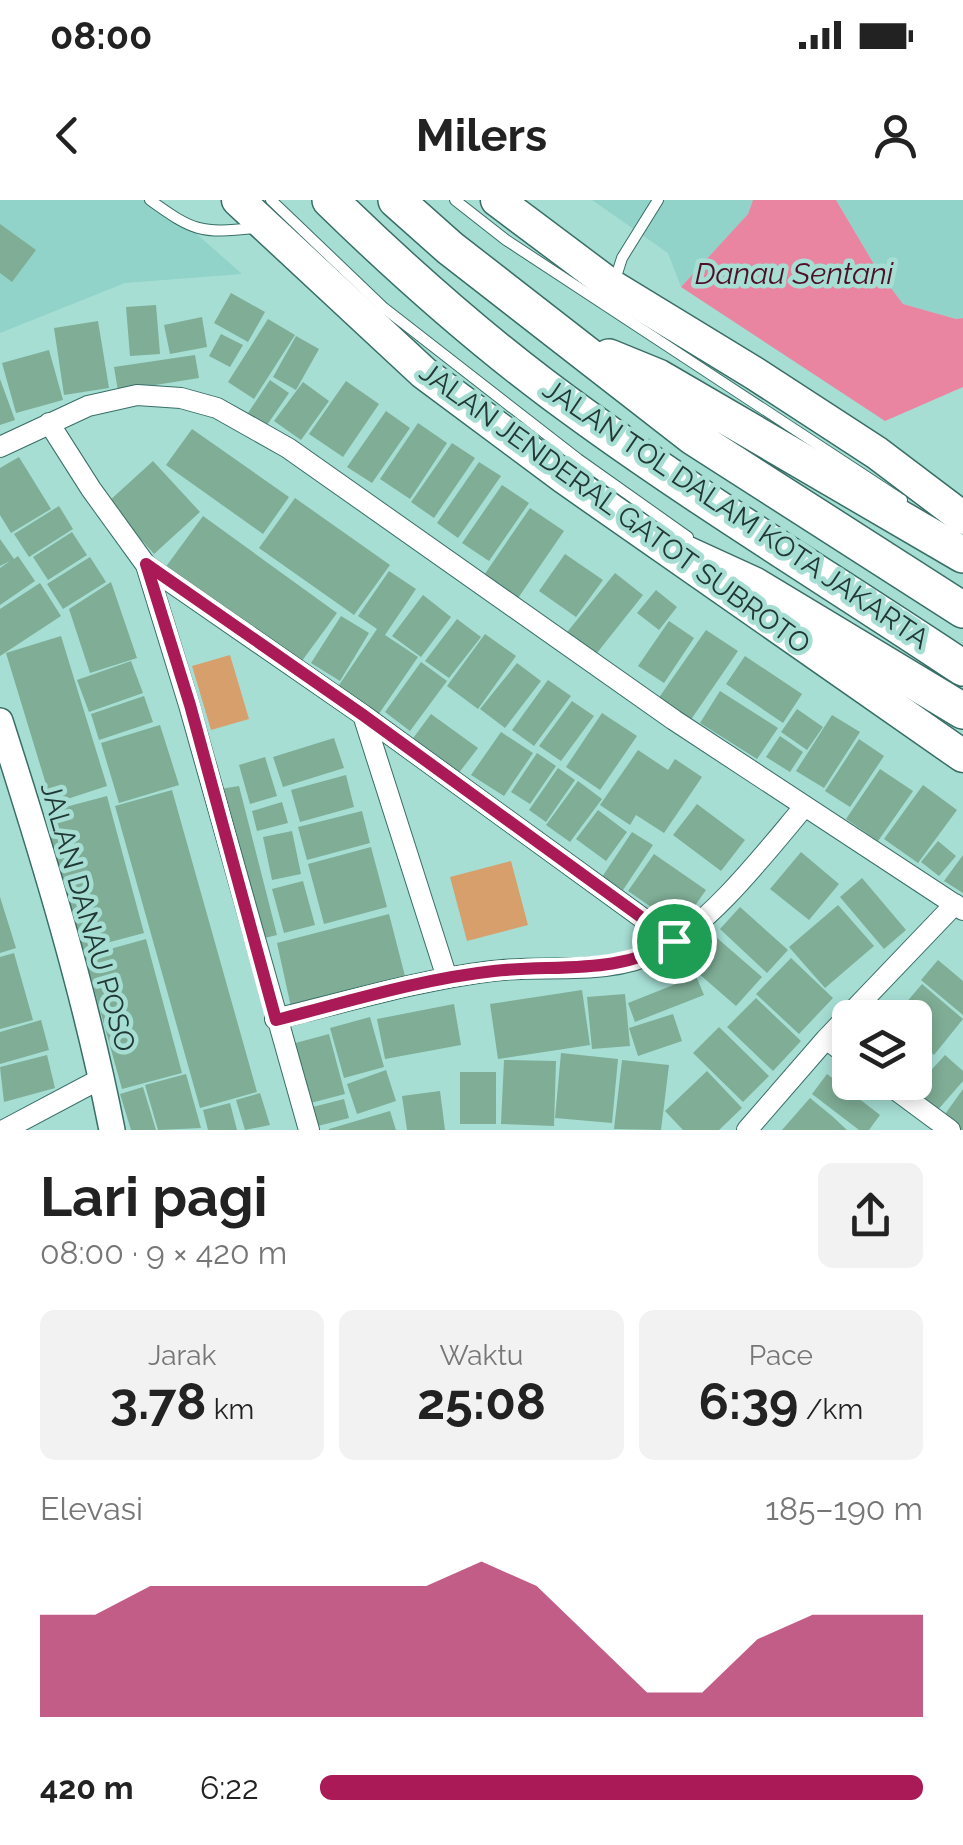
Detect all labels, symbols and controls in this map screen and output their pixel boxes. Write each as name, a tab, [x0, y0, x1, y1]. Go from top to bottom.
text: 08:00	[50, 13, 152, 58]
icon: back	[40, 108, 95, 163]
icon: person	[868, 108, 923, 163]
text: Milers	[416, 109, 547, 162]
water label: Danau Sentani	[695, 256, 894, 291]
street label: JALAN JENDERAL GATOT SUBROTO	[413, 355, 817, 661]
street label: JALAN TOL DALAM KOTA JAKARTA	[537, 372, 935, 656]
street label: JALAN DANAU POSO	[34, 779, 142, 1055]
pin	[632, 899, 717, 984]
icon: arrive	[647, 914, 702, 969]
map controls	[832, 1000, 932, 1100]
button: layers	[832, 1000, 932, 1100]
button: share	[818, 1163, 923, 1268]
text: Lari pagi	[40, 1164, 268, 1229]
text: 08:00 · 9 × 420 m	[40, 1234, 287, 1271]
text: Jarak	[148, 1339, 216, 1372]
text: Waktu	[440, 1339, 523, 1372]
text: Pace	[749, 1339, 813, 1372]
text: 3.78	[110, 1372, 207, 1431]
text: 25:08	[417, 1372, 546, 1431]
text: 6:39	[698, 1372, 799, 1431]
text: km	[207, 1393, 254, 1426]
text: /km	[799, 1393, 863, 1426]
text: Elevasi	[40, 1490, 143, 1527]
text: 185–190 m	[765, 1490, 923, 1527]
text: 420 m	[40, 1769, 133, 1806]
text: 6:22	[200, 1769, 259, 1806]

